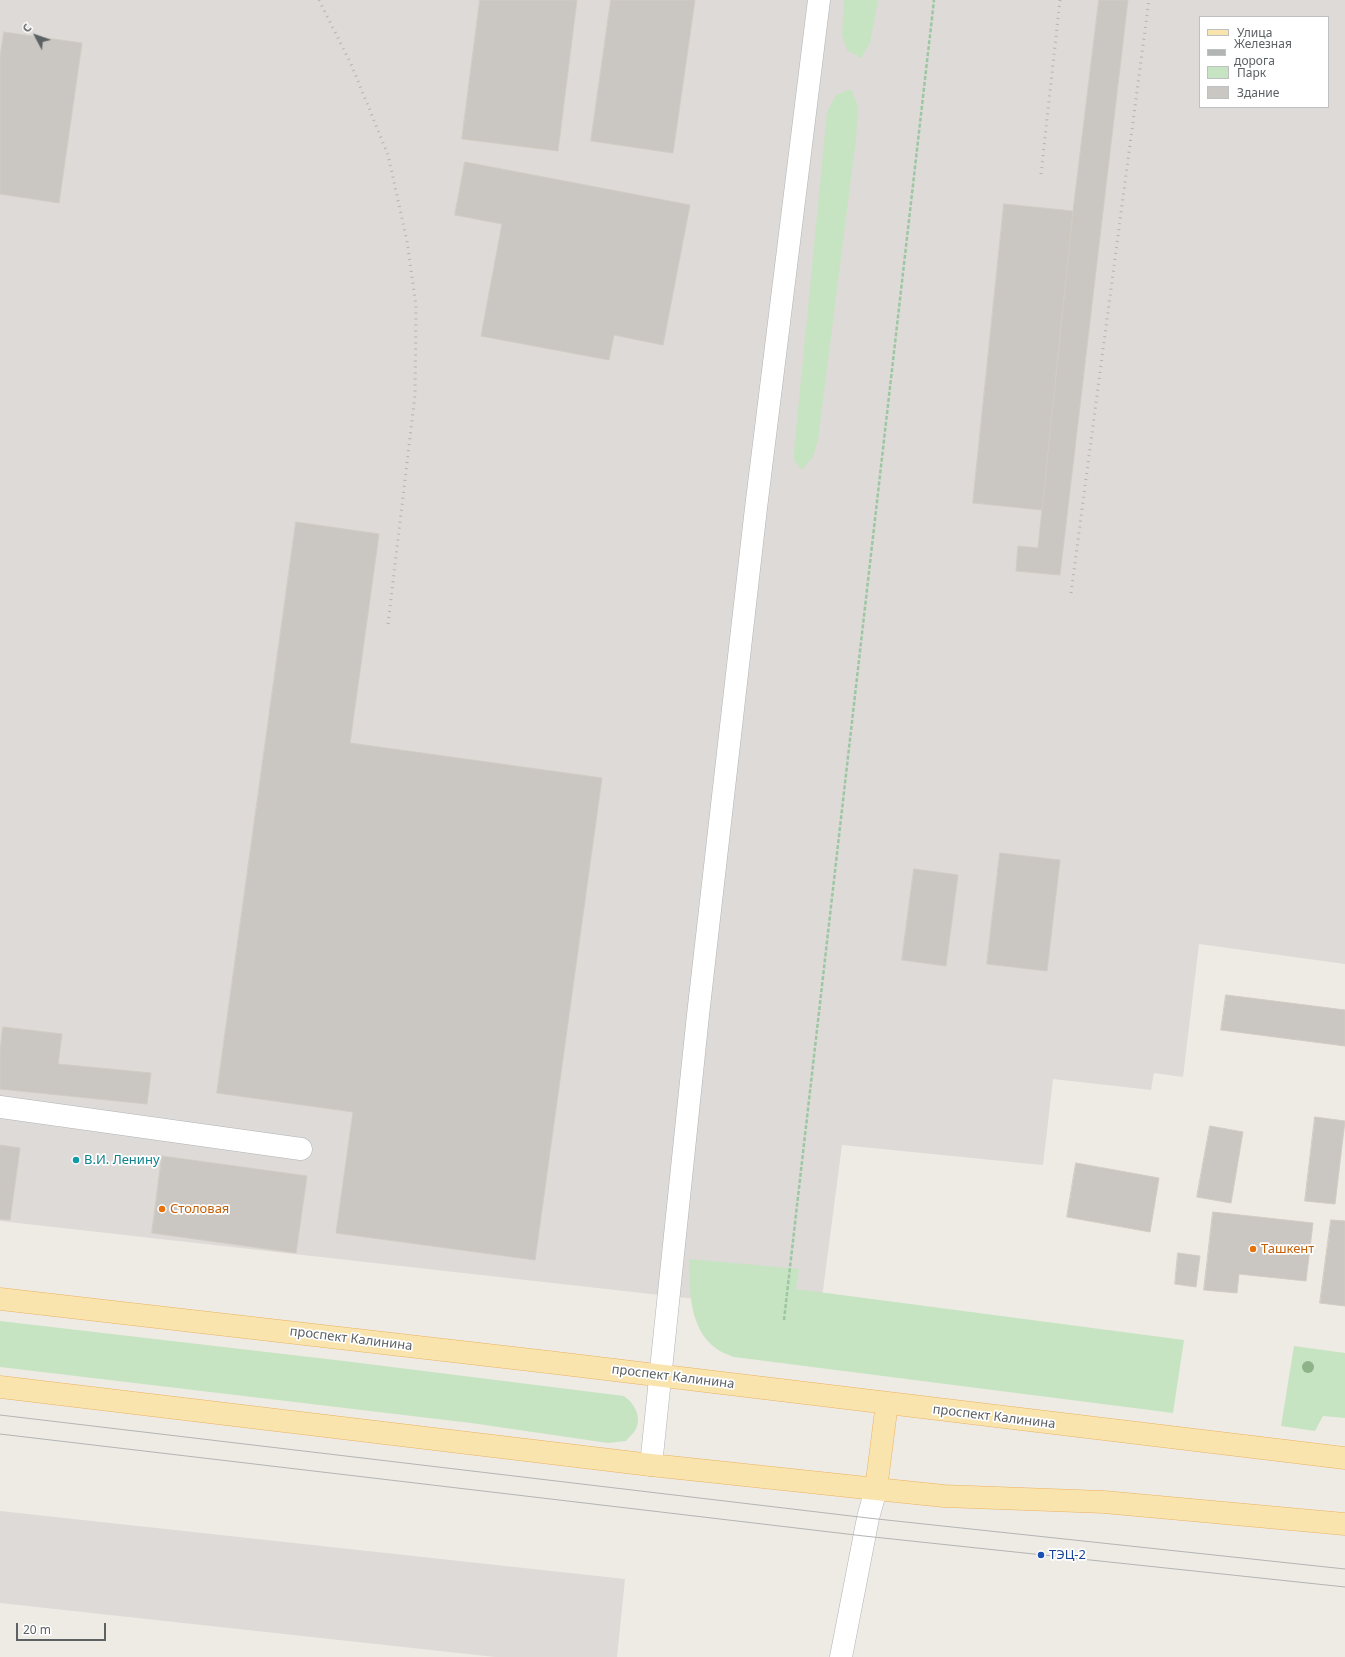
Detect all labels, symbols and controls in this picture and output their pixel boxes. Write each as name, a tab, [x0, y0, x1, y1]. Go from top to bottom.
north arrow	[16, 16, 56, 56]
legend	[1199, 16, 1329, 108]
text: С	[19, 20, 35, 35]
text: Улица	[1237, 24, 1272, 41]
text: Железная дорога	[1234, 35, 1292, 69]
text: Парк	[1237, 64, 1266, 81]
text: Здание	[1237, 84, 1279, 101]
place label: В.И. Ленину	[84, 1152, 160, 1168]
marker: В.И. Ленину	[71, 1155, 81, 1165]
place label: Столовая	[170, 1201, 229, 1217]
marker: Столовая	[157, 1204, 167, 1214]
place label: Ташкент	[1261, 1241, 1314, 1257]
marker: Ташкент	[1248, 1244, 1258, 1254]
street label: проспект Калинина	[289, 1324, 413, 1354]
street label: проспект Калинина	[611, 1362, 735, 1392]
street label: проспект Калинина	[932, 1402, 1056, 1432]
place label: ТЭЦ-2	[1049, 1547, 1086, 1563]
marker: ТЭЦ-2	[1036, 1550, 1046, 1560]
scale bar	[18, 1615, 108, 1641]
text: 20 m	[23, 1621, 51, 1638]

